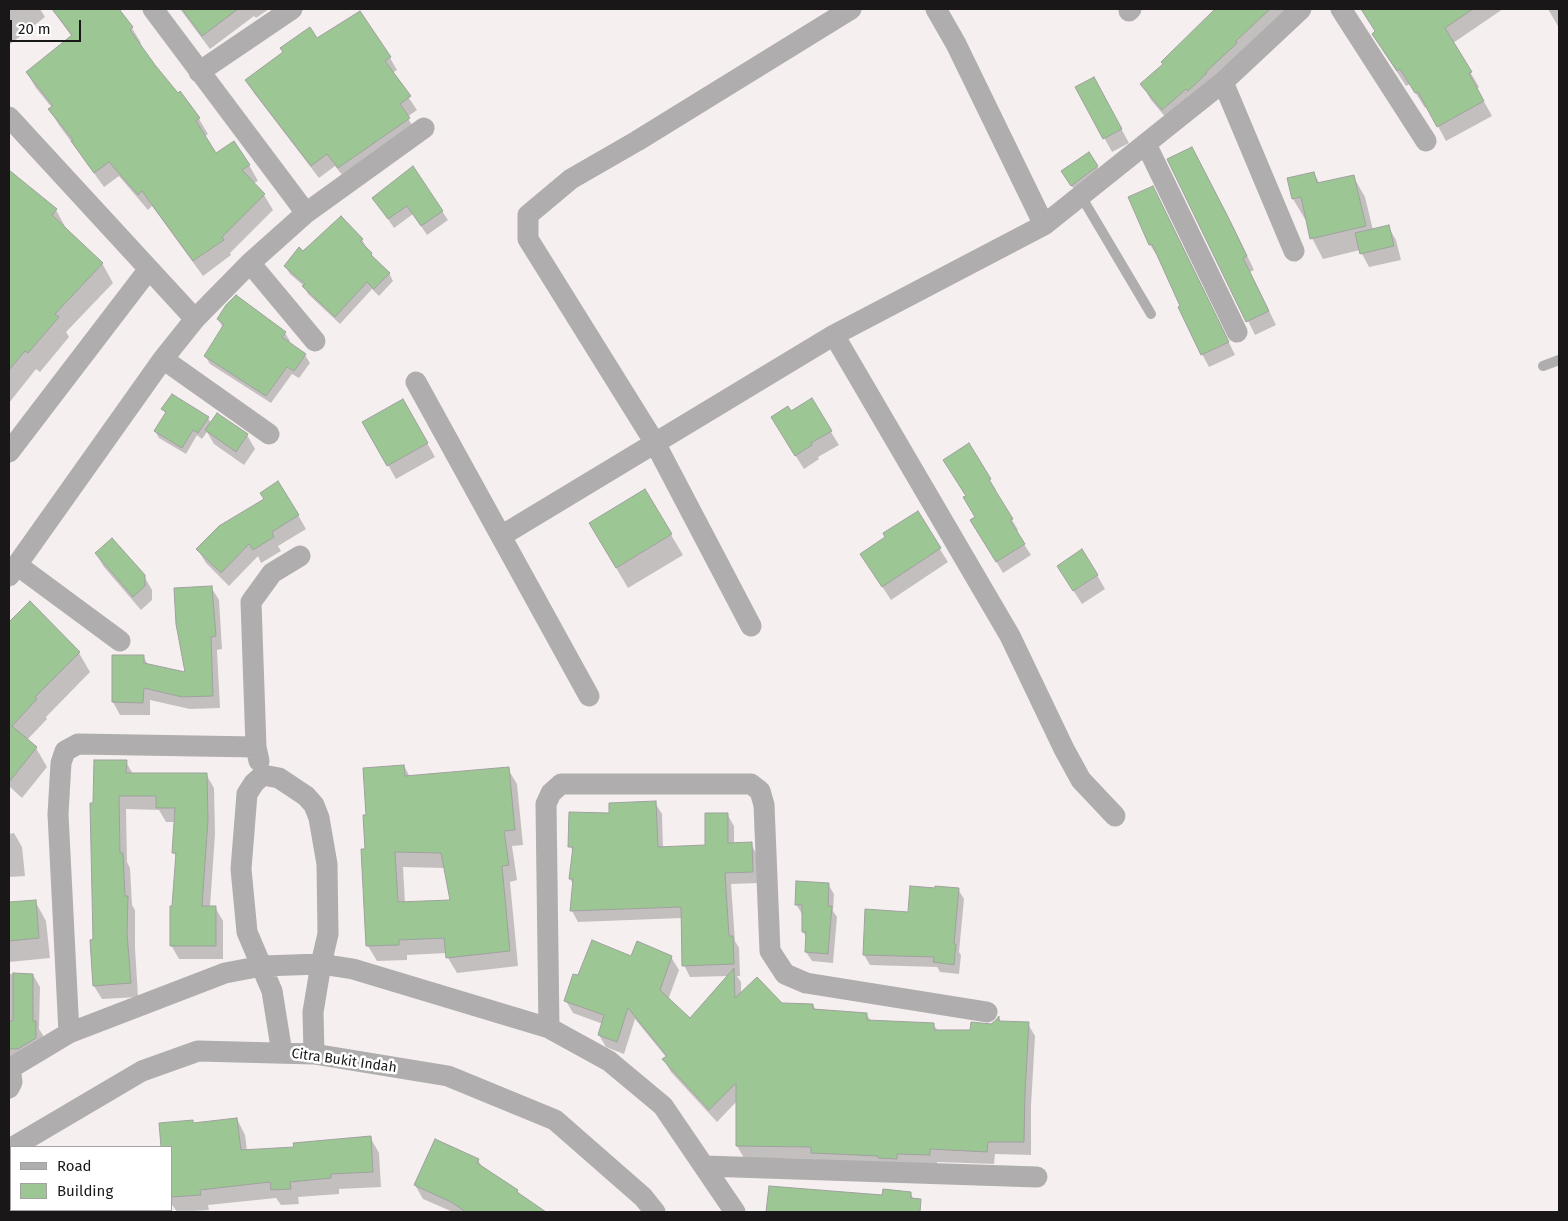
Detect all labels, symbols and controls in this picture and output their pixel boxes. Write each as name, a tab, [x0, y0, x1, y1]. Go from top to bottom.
scale bar	[12, 10, 84, 42]
text: 20 m	[18, 20, 51, 38]
street label: Citra Bukit Indah	[290, 1045, 398, 1077]
legend	[10, 1146, 172, 1211]
text: Road	[57, 1157, 92, 1175]
text: Building	[57, 1182, 113, 1200]

